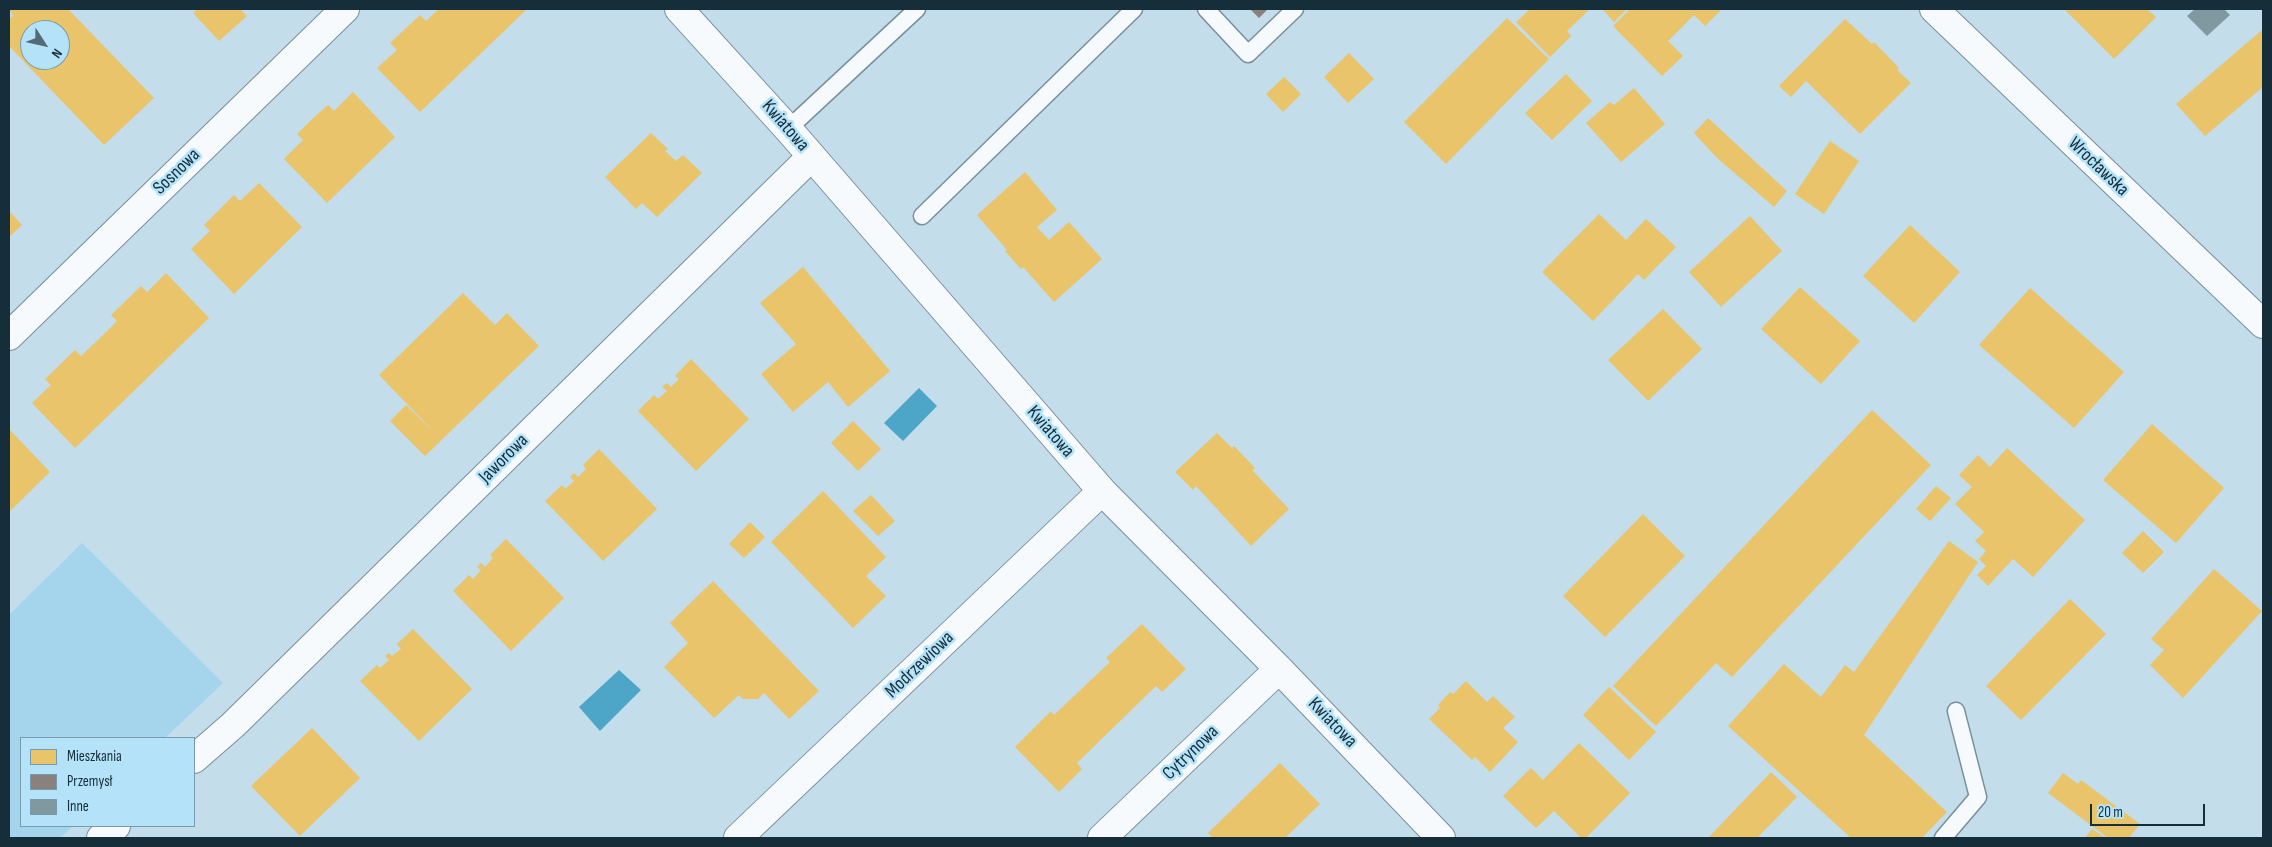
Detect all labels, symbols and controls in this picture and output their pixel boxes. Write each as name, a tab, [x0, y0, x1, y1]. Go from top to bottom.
north arrow	[20, 20, 70, 70]
text: N	[48, 45, 66, 61]
street label: Kwiatowa	[756, 95, 814, 157]
street label: Wrocławska	[2063, 133, 2133, 201]
street label: Sosnowa	[149, 144, 205, 200]
street label: Kwiatowa	[1021, 401, 1079, 463]
street label: Jaworowa	[475, 430, 533, 488]
street label: Modrzewiowa	[881, 627, 959, 703]
street label: Kwiatowa	[1303, 693, 1361, 753]
street label: Cytrynowa	[1158, 721, 1224, 785]
legend	[20, 737, 195, 827]
text: Mieszkania	[67, 747, 122, 766]
text: Przemysł	[67, 772, 112, 791]
scale bar	[2092, 794, 2207, 826]
text: Inne	[67, 797, 89, 816]
text: 20 m	[2098, 803, 2123, 822]

